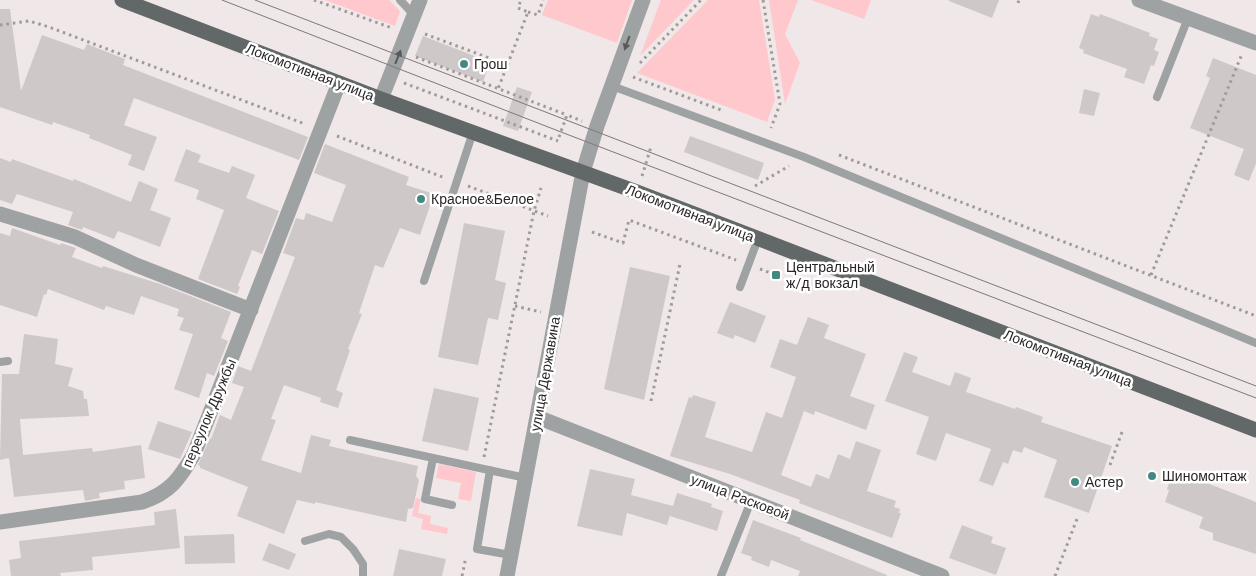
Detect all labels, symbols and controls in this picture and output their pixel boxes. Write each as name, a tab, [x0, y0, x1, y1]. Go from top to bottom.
one-way arrow	[623, 36, 631, 51]
street label: Локомотивная улица	[244, 40, 377, 104]
one-way arrow	[394, 49, 402, 64]
place label: Грош	[474, 56, 508, 72]
marker: Грош	[458, 58, 470, 70]
street label: Локомотивная улица	[624, 181, 757, 245]
place label: Красное&Белое	[431, 191, 534, 207]
marker: Красное&Белое	[415, 193, 427, 205]
place label: Центральный ж/д вокзал	[786, 259, 875, 291]
marker: Центральный ж/д вокзал	[770, 269, 782, 281]
street label: улица Державина	[527, 315, 563, 433]
street label: Локомотивная улица	[1002, 326, 1135, 390]
street label: переулок Дружбы	[179, 356, 239, 470]
place label: Шиномонтаж	[1162, 468, 1247, 484]
marker: Шиномонтаж	[1146, 470, 1158, 482]
street label: улица Расковой	[689, 471, 791, 523]
place label: Астер	[1085, 474, 1123, 490]
marker: Астер	[1069, 476, 1081, 488]

